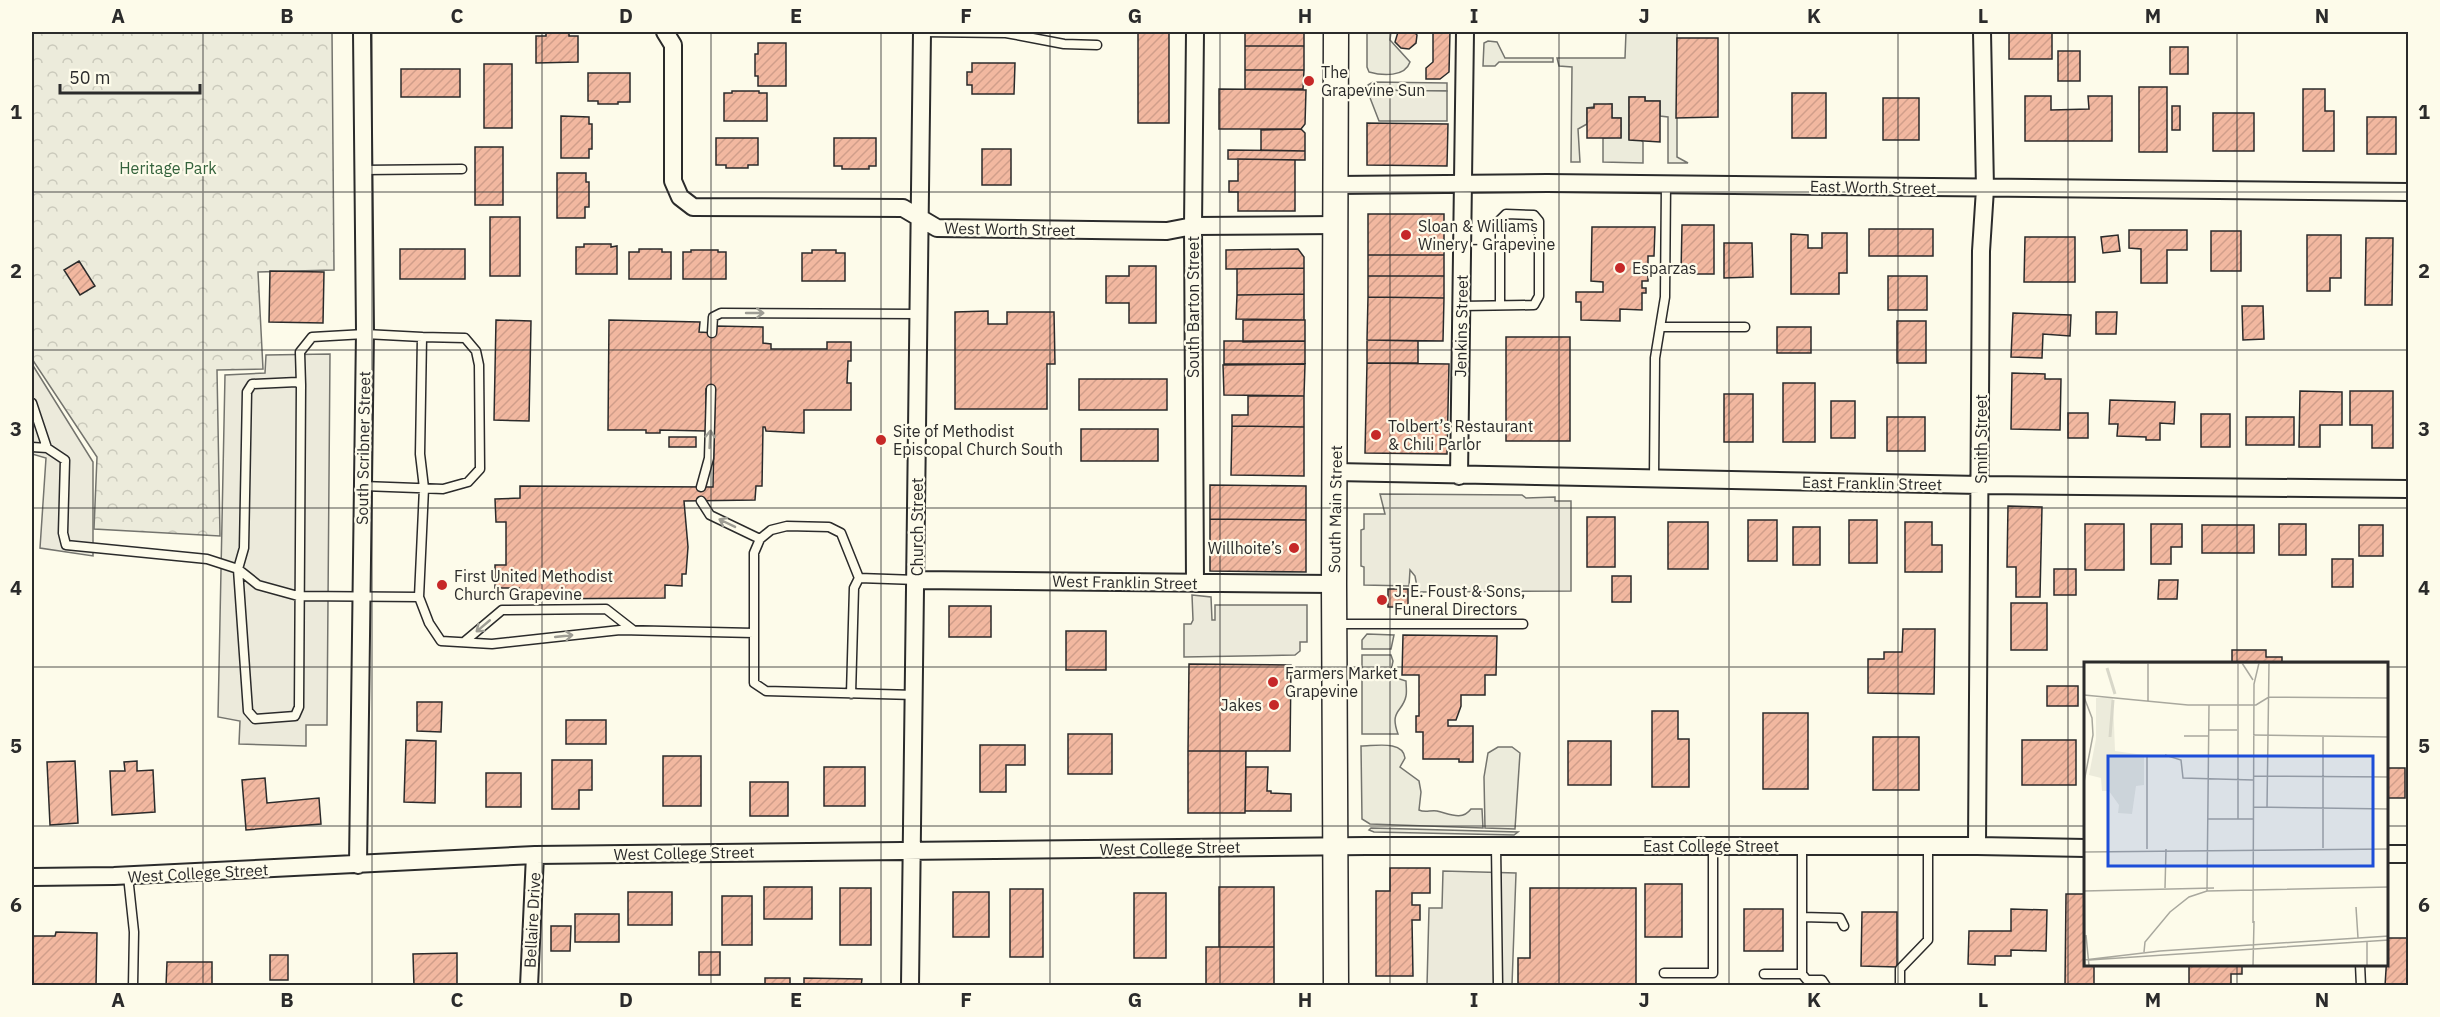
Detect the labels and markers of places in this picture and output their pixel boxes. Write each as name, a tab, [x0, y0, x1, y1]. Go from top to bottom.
place label: The Grapevine Sun	[1321, 62, 1425, 100]
marker: The Grapevine Sun	[1302, 74, 1316, 88]
place label: Sloan & Williams Winery - Grapevine	[1418, 216, 1555, 254]
marker: Sloan & Williams Winery - Grapevine	[1399, 228, 1413, 242]
place label: Esparzas	[1632, 258, 1697, 278]
marker: Esparzas	[1613, 261, 1627, 275]
place label: Tolbert’s Restaurant & Chili Parlor	[1388, 416, 1533, 454]
place label: Site of Methodist Episcopal Church South	[893, 421, 1063, 459]
marker: Tolbert’s Restaurant & Chili Parlor	[1369, 428, 1383, 442]
marker: Site of Methodist Episcopal Church South	[874, 433, 888, 447]
place label: Willhoite’s	[1208, 538, 1282, 558]
marker: Willhoite’s	[1287, 541, 1301, 555]
place label: First United Methodist Church Grapevine	[454, 566, 613, 604]
marker: First United Methodist Church Grapevine	[435, 578, 449, 592]
place label: J. E. Foust & Sons, Funeral Directors	[1394, 581, 1525, 619]
marker: J. E. Foust & Sons, Funeral Directors	[1375, 593, 1389, 607]
place label: Farmers Market Grapevine	[1285, 663, 1398, 701]
marker: Farmers Market Grapevine	[1266, 675, 1280, 689]
place label: Jakes	[1221, 695, 1262, 715]
marker: Jakes	[1267, 698, 1281, 712]

